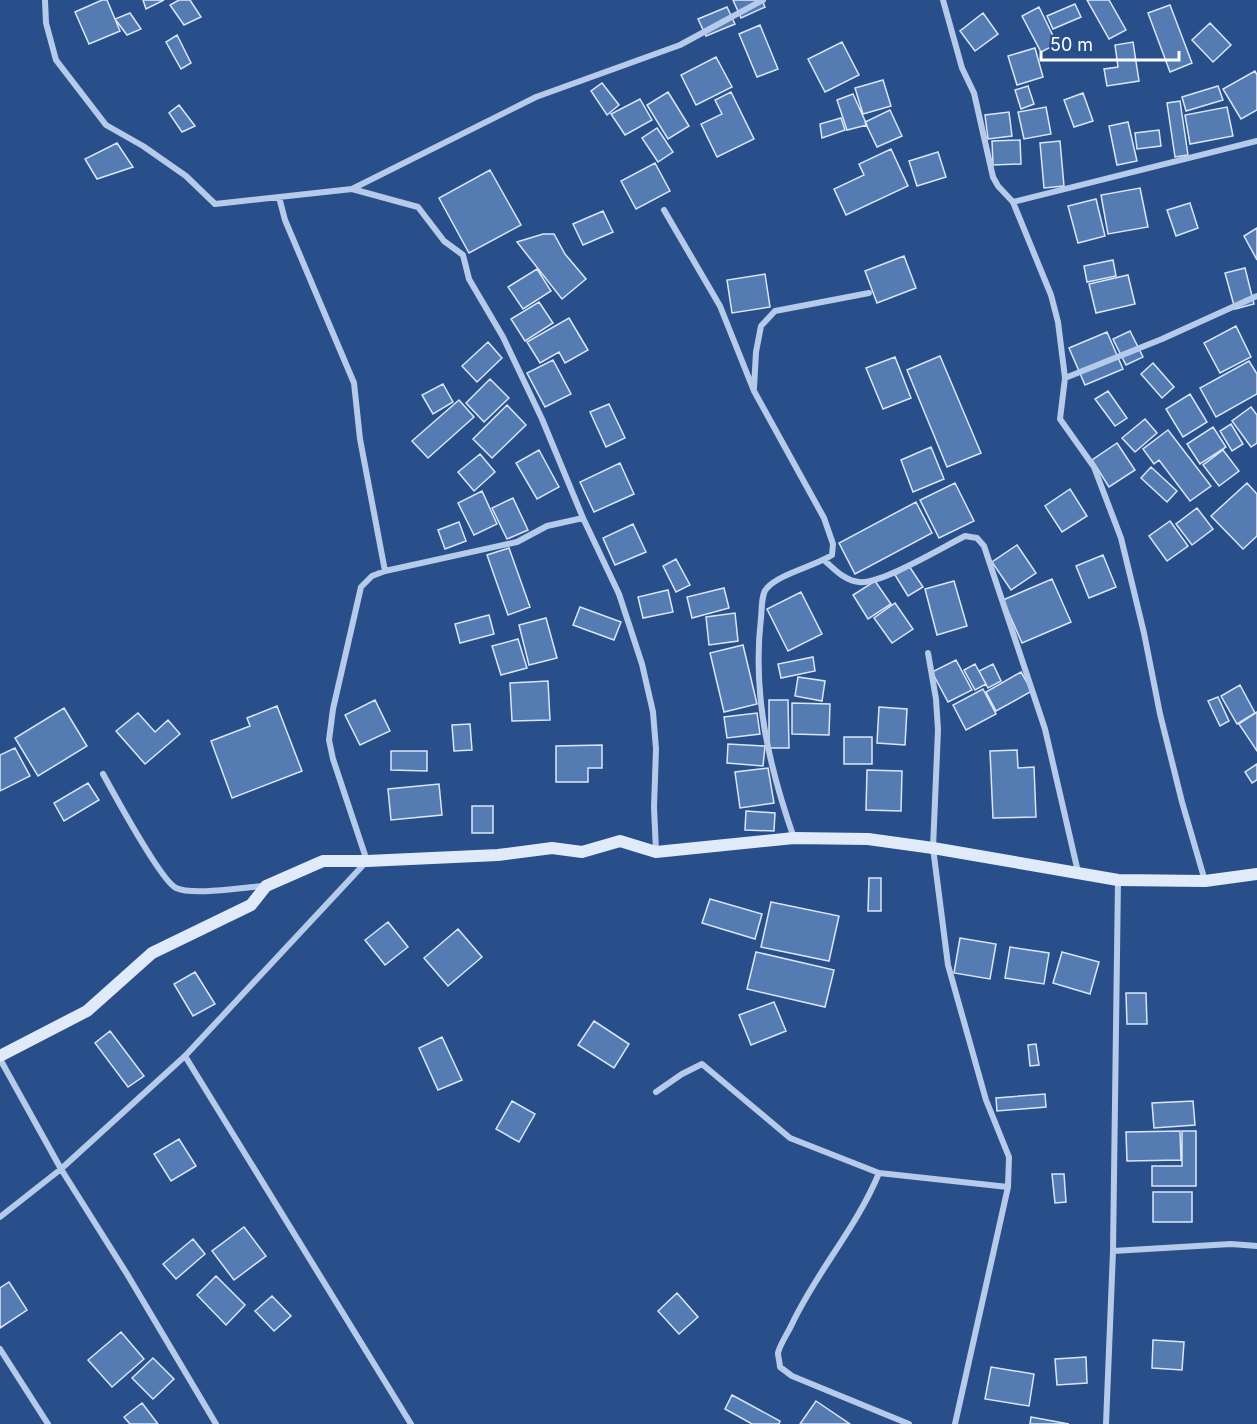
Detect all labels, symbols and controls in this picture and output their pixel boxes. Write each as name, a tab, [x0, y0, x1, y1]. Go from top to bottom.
scale bar	[1041, 24, 1179, 62]
text: 50 m	[1050, 34, 1093, 55]

